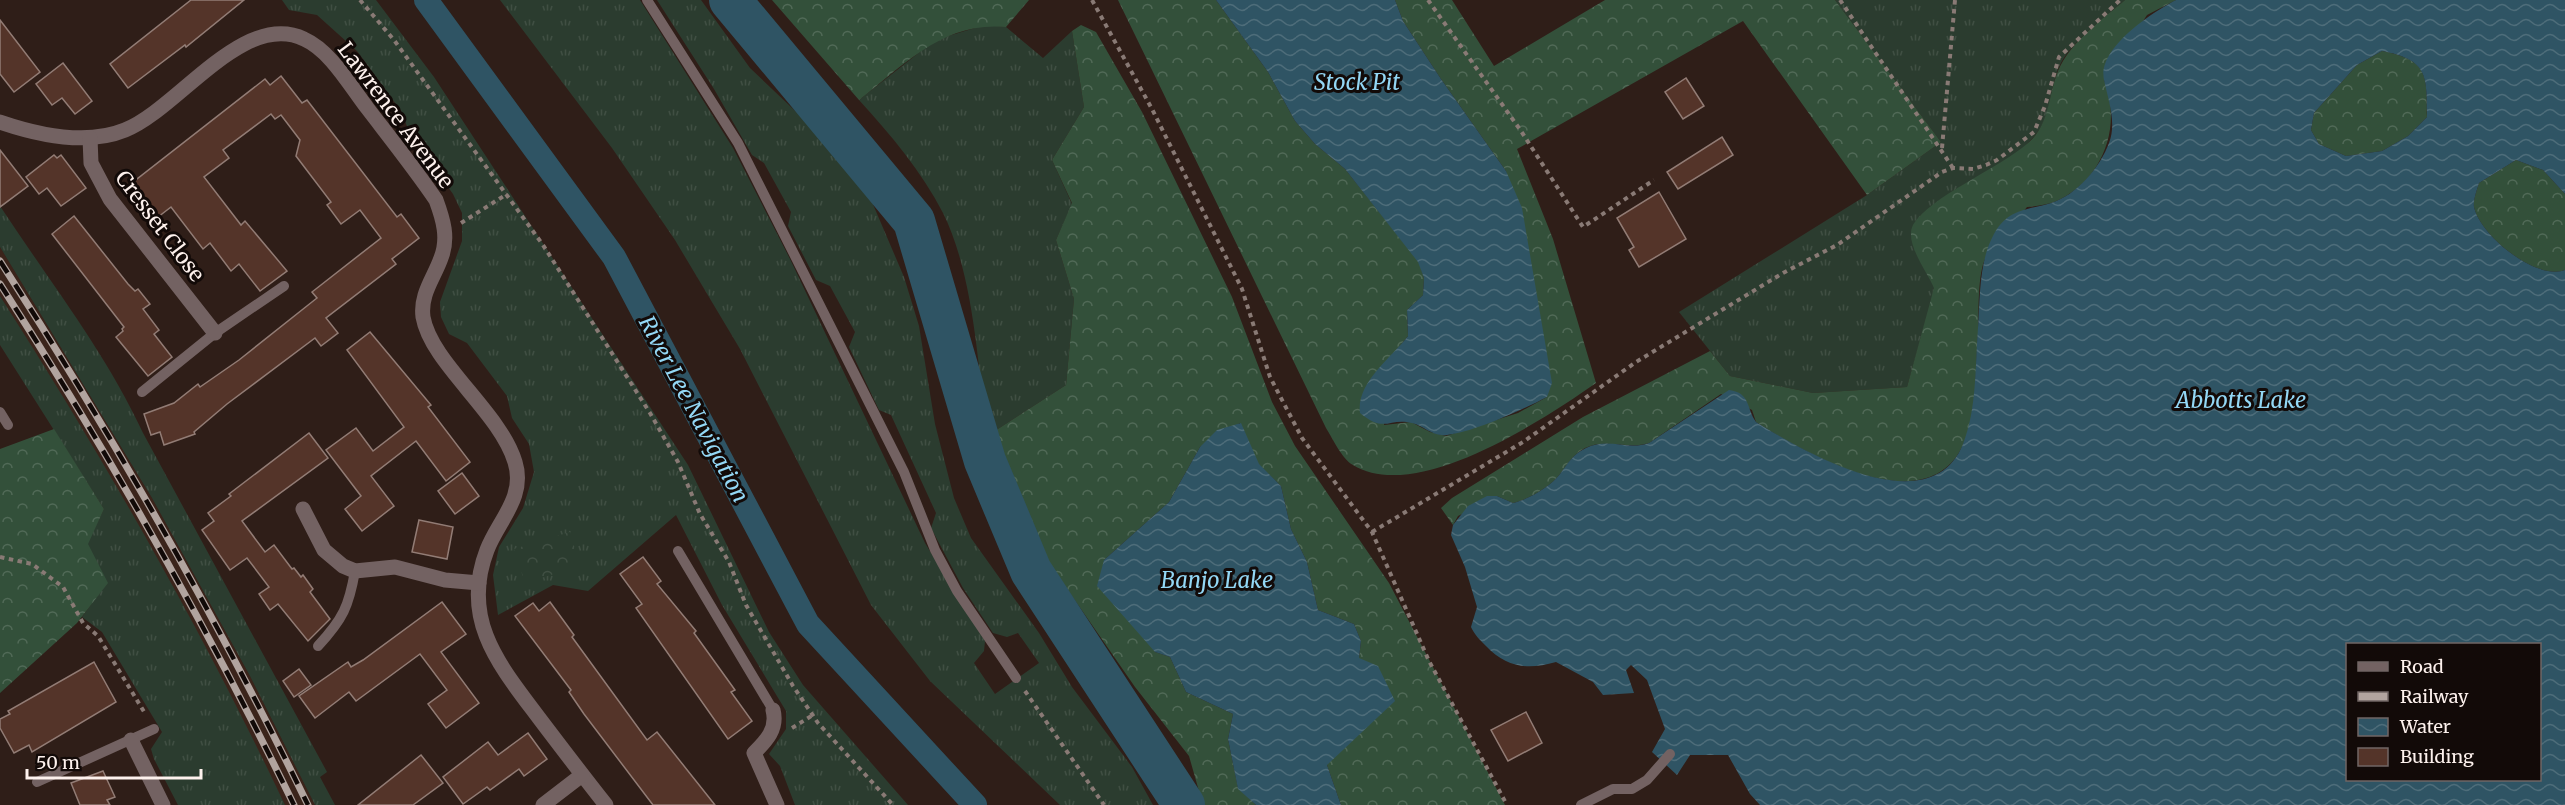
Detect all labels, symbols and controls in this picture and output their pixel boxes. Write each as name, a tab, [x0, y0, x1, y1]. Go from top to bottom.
street label: Lawrence Avenue	[332, 36, 460, 194]
water label: Stock Pit	[1314, 68, 1400, 96]
street label: Cresset Close	[109, 165, 211, 287]
water label: River Lee Navigation	[633, 311, 755, 507]
water label: Abbotts Lake	[2174, 386, 2306, 414]
water label: Banjo Lake	[1161, 566, 1273, 594]
legend	[2346, 643, 2541, 781]
text: Road	[2400, 655, 2444, 678]
text: Railway	[2400, 685, 2469, 708]
text: Water	[2399, 715, 2451, 738]
scale bar	[27, 742, 201, 780]
text: Building	[2400, 745, 2474, 768]
text: 50 m	[36, 751, 80, 774]

